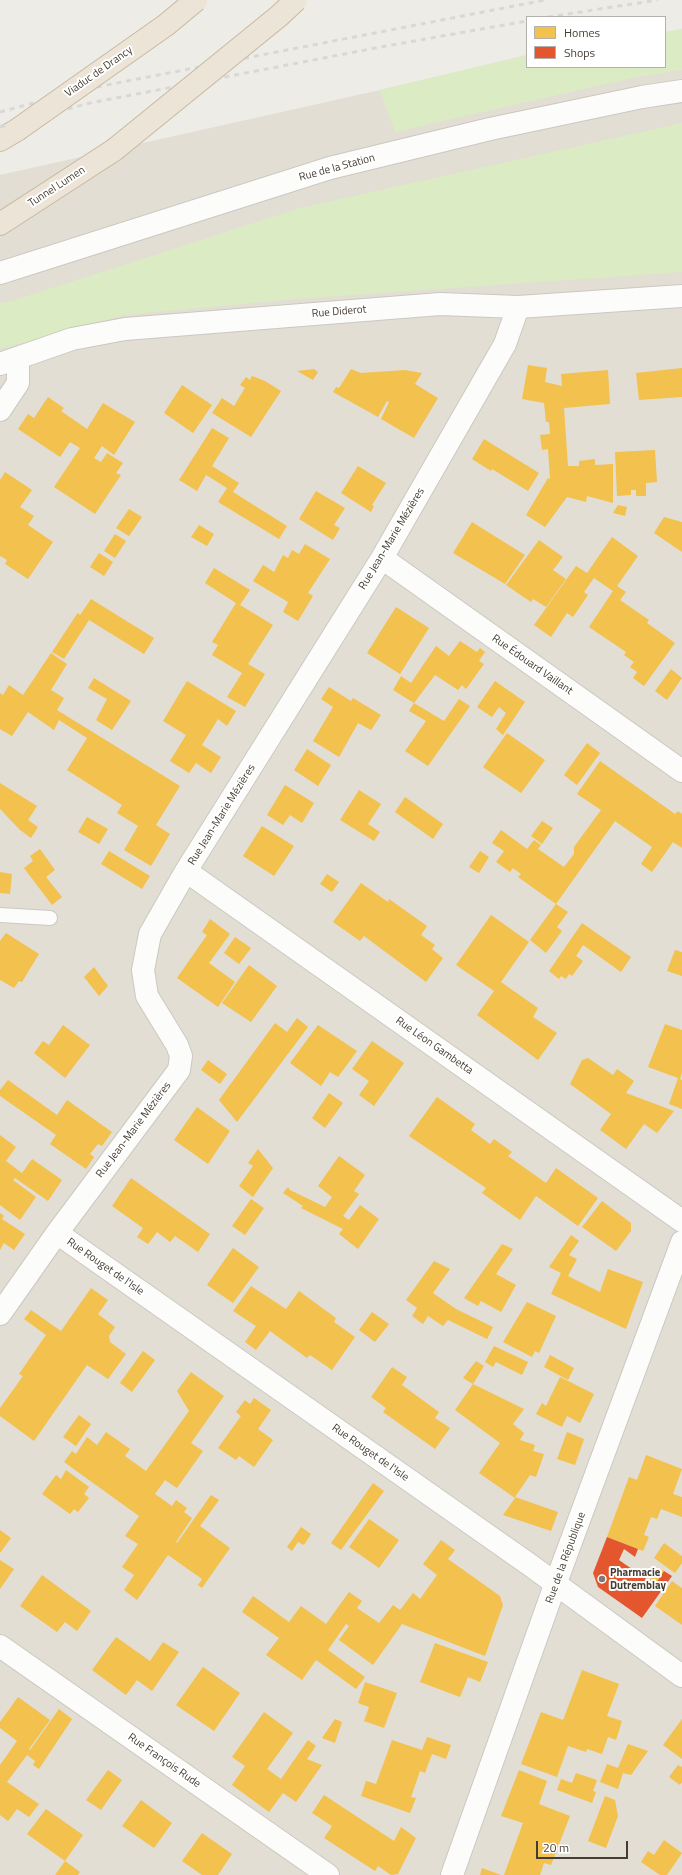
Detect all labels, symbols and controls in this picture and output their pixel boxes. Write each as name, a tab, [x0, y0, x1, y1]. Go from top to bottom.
legend	[526, 16, 666, 68]
text: Homes	[564, 23, 600, 42]
text: Shops	[564, 43, 595, 62]
street label: Viaduc de Drancy	[63, 44, 135, 100]
street label: Rue de la Station	[298, 152, 376, 184]
street label: Tunnel Lumen	[26, 164, 88, 210]
street label: Rue Diderot	[311, 303, 367, 321]
street label: Rue Jean-Marie Mézières	[356, 486, 428, 592]
street label: Rue Édouard Vaillant	[489, 632, 575, 698]
street label: Rue Jean-Marie Mézières	[186, 762, 258, 868]
street label: Rue Léon Gambetta	[393, 1014, 475, 1078]
street label: Rue Jean-Marie Mézières	[94, 1080, 174, 1180]
street label: Rue Rouget de l'Isle	[64, 1236, 146, 1298]
street label: Rue Rouget de l'Isle	[329, 1422, 411, 1484]
street label: Rue de la République	[543, 1510, 589, 1606]
place label: Pharmacie Dutremblay	[610, 1566, 666, 1592]
marker: Pharmacie Dutremblay	[597, 1574, 607, 1584]
street label: Rue François Rude	[125, 1731, 203, 1791]
scale bar	[538, 1833, 630, 1859]
text: 20 m	[543, 1838, 569, 1857]

